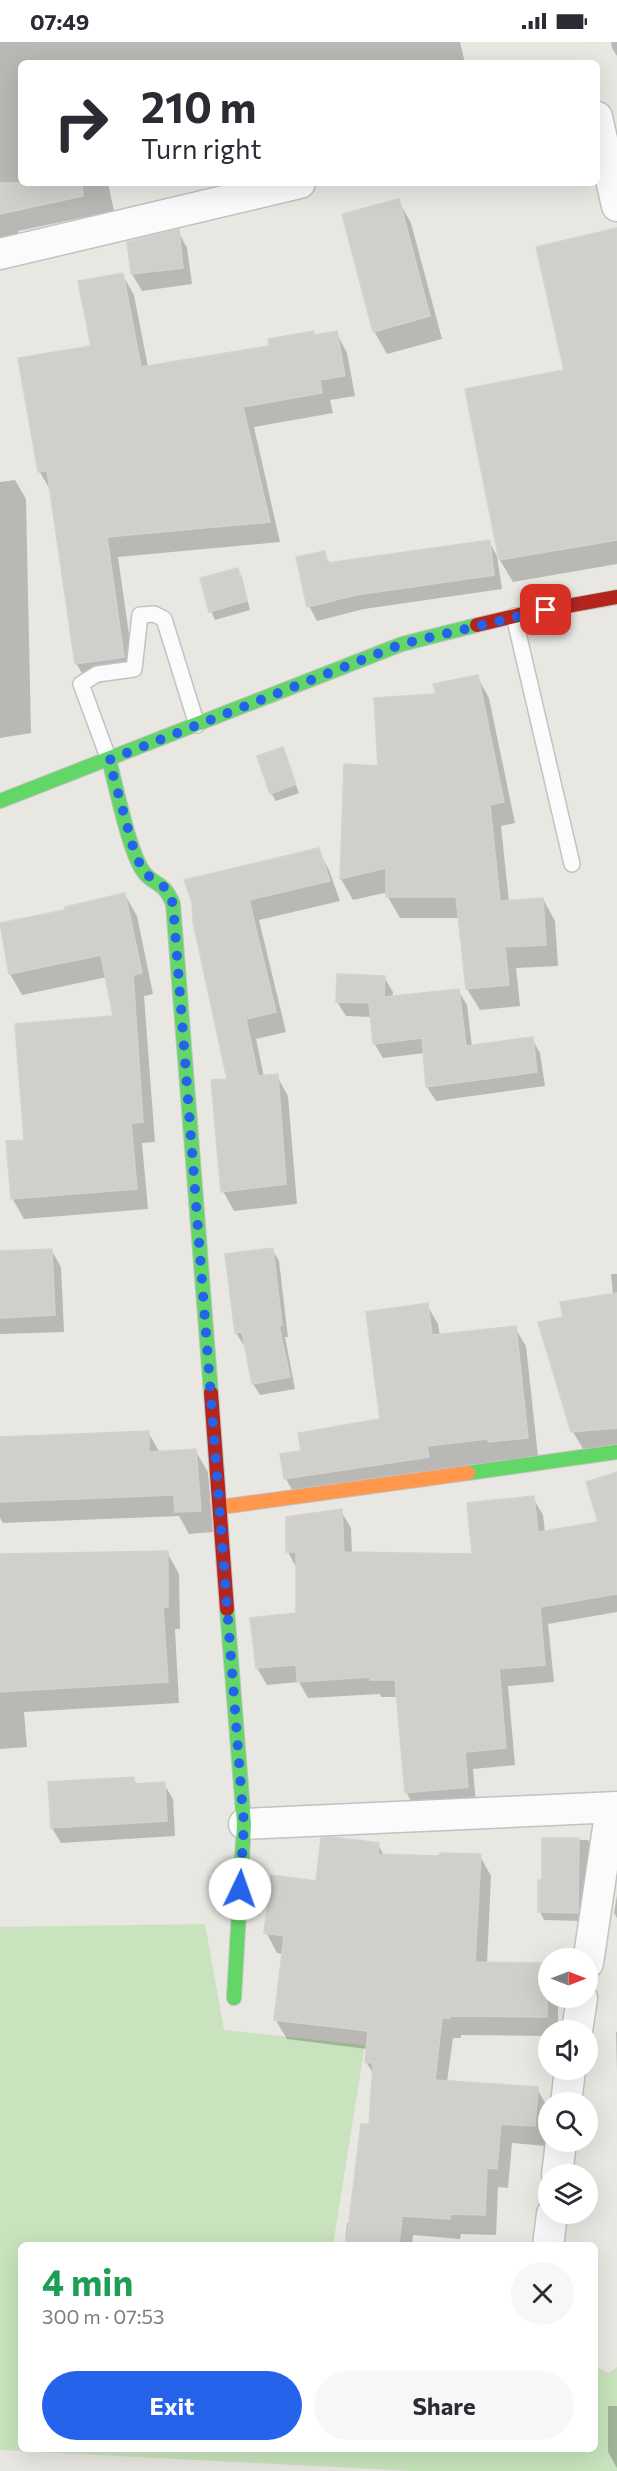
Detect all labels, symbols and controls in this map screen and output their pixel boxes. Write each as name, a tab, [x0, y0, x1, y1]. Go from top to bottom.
text: 07:49	[30, 8, 89, 35]
text: 210 m	[141, 80, 256, 132]
icon: right	[42, 84, 120, 162]
text: Turn right	[141, 132, 261, 165]
pin	[520, 584, 571, 635]
icon: arrive	[529, 593, 562, 626]
position arrow	[208, 1857, 272, 1921]
north arrow	[538, 1948, 598, 2008]
map controls	[538, 1948, 598, 2224]
button: sound	[538, 2020, 598, 2080]
button: search	[538, 2092, 598, 2152]
button: layers	[538, 2164, 598, 2224]
text: 4 min	[42, 2259, 133, 2303]
button: close	[511, 2262, 574, 2325]
text: 300 m · 07:53	[42, 2304, 164, 2328]
button: Exit	[42, 2371, 302, 2440]
button: Share	[314, 2371, 574, 2440]

